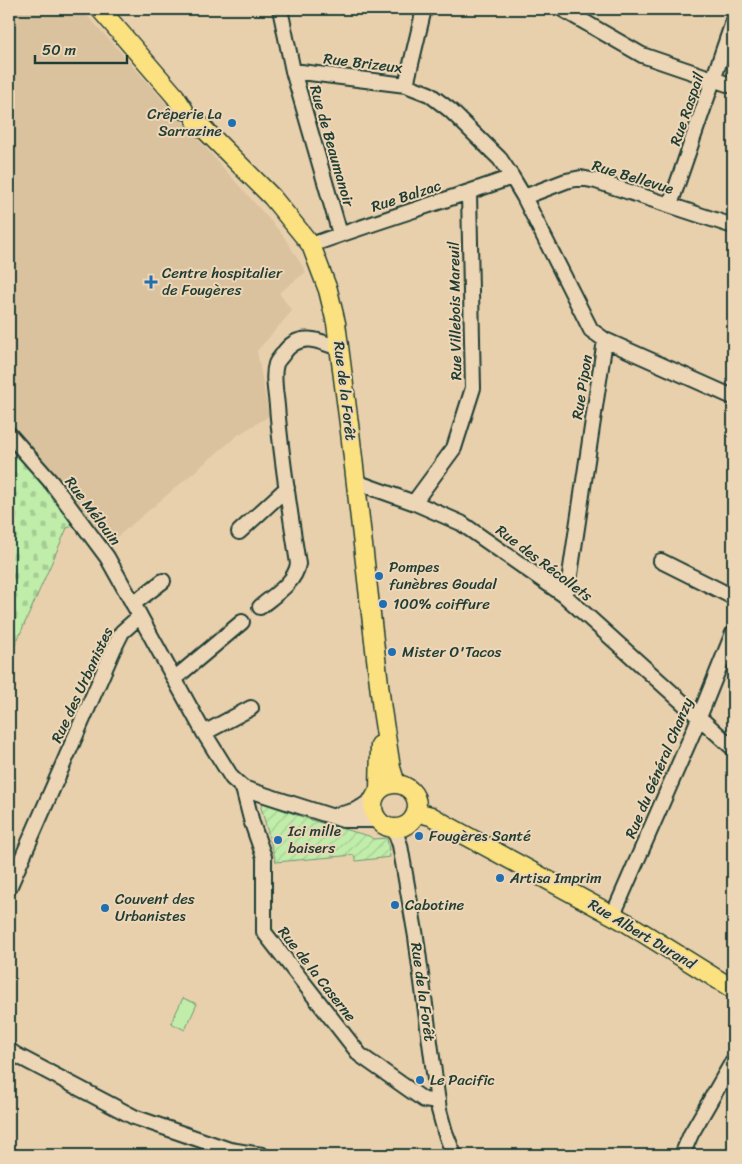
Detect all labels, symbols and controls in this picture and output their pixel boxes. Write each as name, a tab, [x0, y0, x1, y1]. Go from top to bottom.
scale bar	[35, 32, 128, 64]
text: 50 m	[42, 37, 77, 63]
street label: Rue Brizeux	[322, 45, 404, 81]
street label: Rue Raspail	[662, 68, 712, 149]
street label: Rue de Beaumanoir	[302, 82, 362, 211]
place label: Crêperie La Sarrazine	[147, 101, 222, 144]
marker: Crêperie La Sarrazine	[226, 117, 238, 129]
street label: Rue Bellevue	[589, 152, 677, 202]
street label: Rue Balzac	[368, 172, 445, 220]
street label: Rue Villebois Mareuil	[441, 241, 469, 381]
place label: Centre hospitalier de Fougères	[162, 260, 283, 303]
marker: Centre hospitalier de Fougères	[144, 275, 158, 289]
street label: Rue de la Forêt	[326, 340, 364, 443]
street label: Rue Pipon	[564, 353, 600, 421]
street label: Rue Mélouin	[58, 471, 128, 551]
street label: Rue des Récollets	[490, 518, 598, 608]
place label: Pompes funèbres Goudal	[389, 554, 497, 597]
marker: Pompes funèbres Goudal	[373, 570, 385, 582]
place label: 100% coiffure	[393, 591, 490, 617]
marker: 100% coiffure	[377, 598, 389, 610]
street label: Rue des Urbanistes	[44, 623, 120, 747]
place label: Mister O'Tacos	[402, 639, 502, 665]
marker: Mister O'Tacos	[386, 646, 398, 658]
street label: Rue du Général Chanzy	[618, 693, 701, 843]
place label: Ici mille baisers	[287, 818, 341, 861]
place label: Fougères Santé	[429, 823, 531, 849]
marker: Fougères Santé	[413, 830, 425, 842]
marker: Ici mille baisers	[272, 834, 284, 846]
place label: Artisa Imprim	[509, 865, 602, 891]
marker: Artisa Imprim	[494, 872, 506, 884]
place label: Couvent des Urbanistes	[115, 886, 195, 929]
place label: Cabotine	[405, 892, 465, 918]
street label: Rue Albert Durand	[583, 892, 702, 977]
marker: Cabotine	[389, 899, 401, 911]
marker: Couvent des Urbanistes	[99, 902, 111, 914]
street label: Rue de la Caserne	[271, 920, 363, 1028]
street label: Rue de la Forêt	[403, 941, 443, 1044]
place label: Le Pacific	[430, 1067, 495, 1093]
marker: Le Pacific	[414, 1074, 426, 1086]

